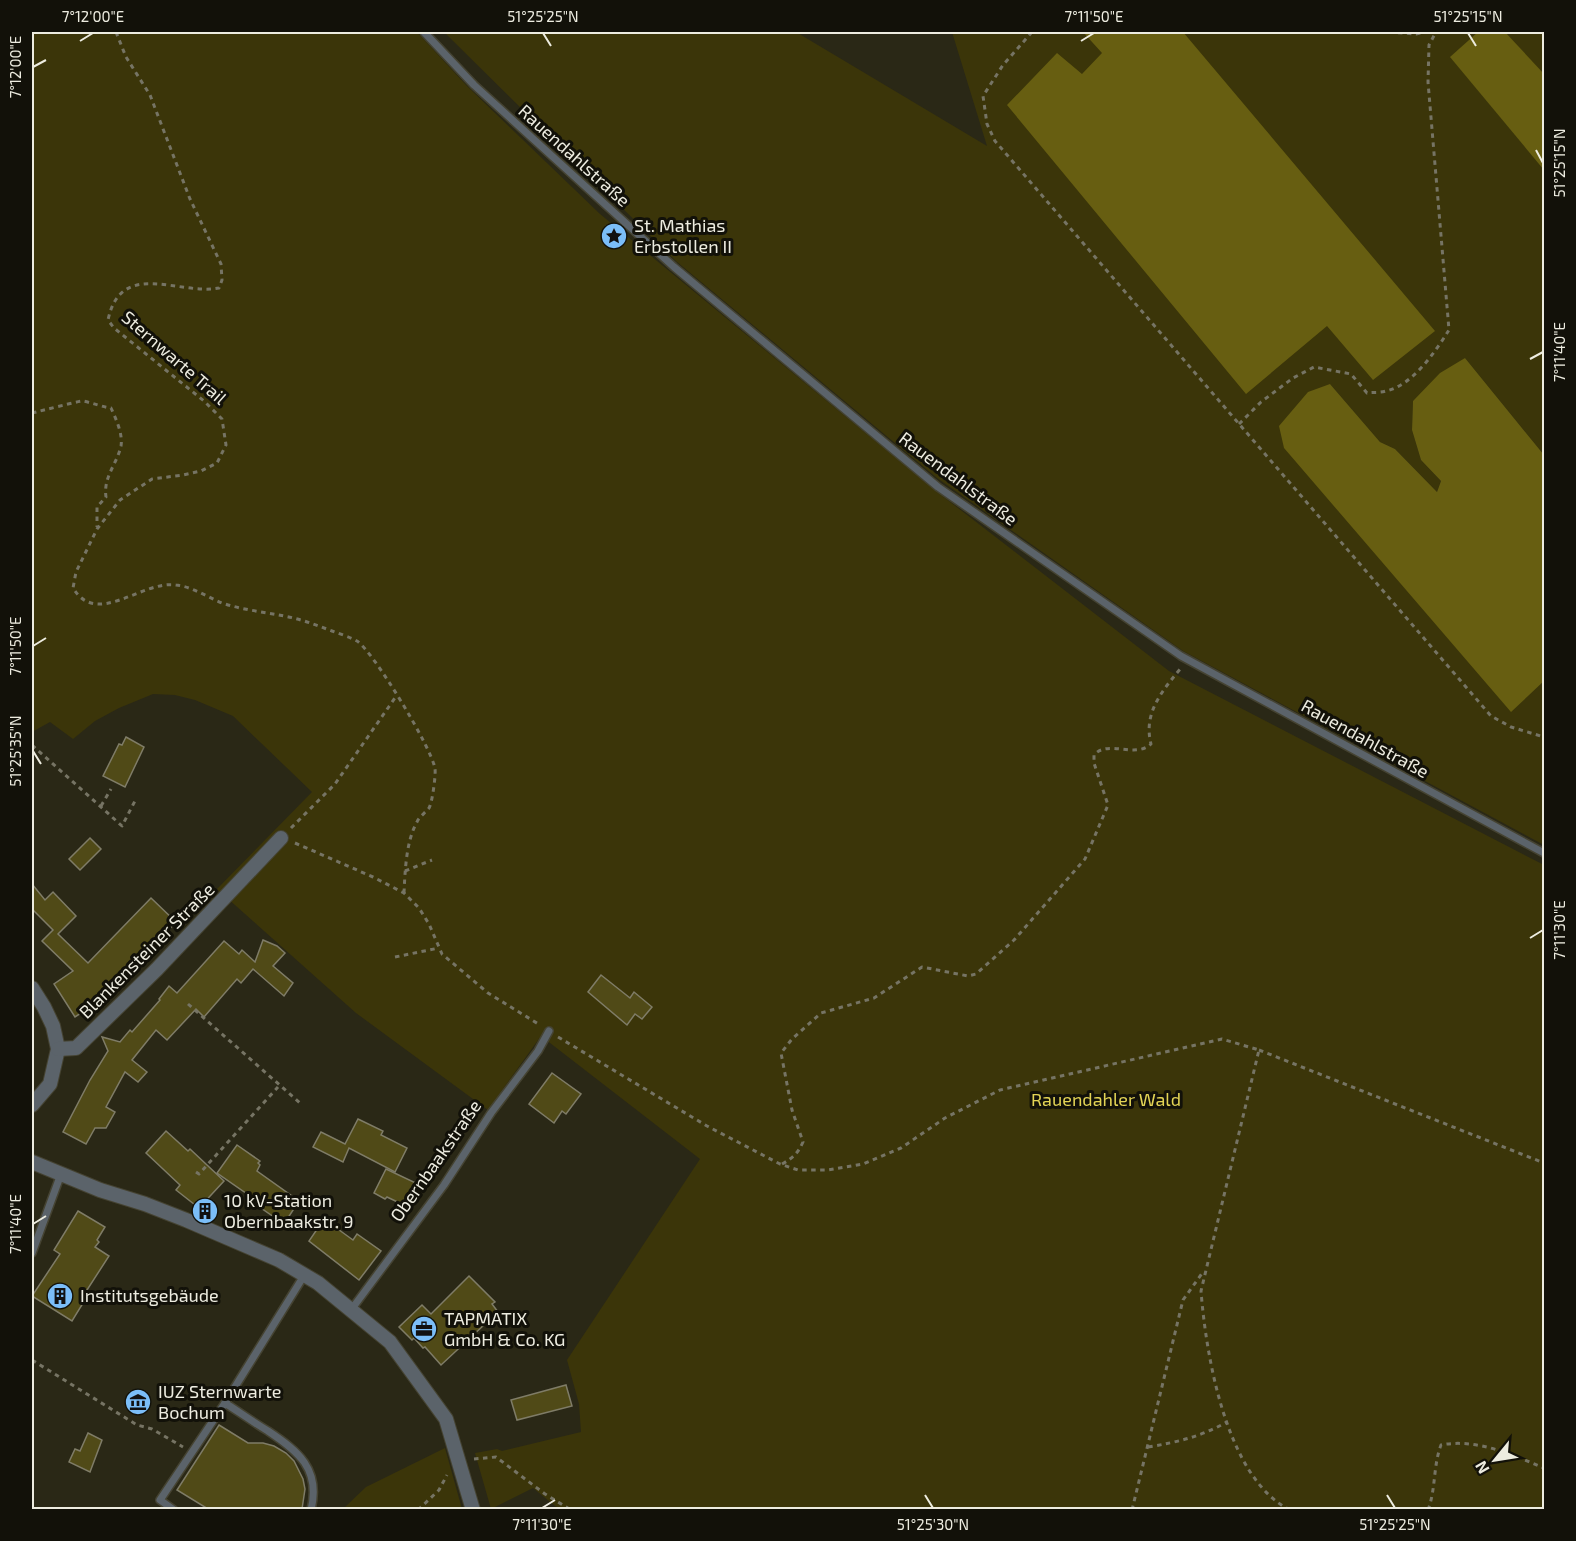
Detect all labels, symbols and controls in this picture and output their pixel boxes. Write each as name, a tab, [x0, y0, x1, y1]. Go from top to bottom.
text: 7°12'00"E	[62, 7, 124, 25]
text: 51°25'25"N	[507, 7, 579, 25]
text: 7°11'50"E	[1065, 7, 1123, 25]
text: 51°25'15"N	[1434, 7, 1502, 25]
text: 7°12'00"E	[6, 36, 24, 98]
street label: Rauendahlstraße	[514, 99, 635, 211]
text: 51°25'15"N	[1550, 129, 1568, 197]
place label: St. Mathias Erbstollen II	[634, 214, 732, 257]
place icon: St. Mathias Erbstollen II	[599, 221, 629, 251]
street label: Sternwarte Trail	[118, 306, 232, 409]
text: 7°11'40"E	[1550, 322, 1568, 382]
street label: Rauendahlstraße	[895, 427, 1022, 530]
text: 7°11'50"E	[6, 617, 24, 675]
street label: Rauendahlstraße	[1298, 694, 1433, 782]
text: 51°25'35"N	[6, 715, 24, 787]
street label: Blankensteiner Straße	[74, 878, 219, 1023]
text: 7°11'30"E	[1550, 900, 1568, 960]
park label: Rauendahler Wald	[1031, 1088, 1181, 1110]
street label: Obernbaakstraße	[385, 1095, 485, 1226]
place label: 10 kV-Station Obernbaakstr. 9	[224, 1189, 354, 1232]
text: 7°11'40"E	[6, 1194, 24, 1254]
building icon: 10 kV-Station Obernbaakstr. 9	[190, 1196, 220, 1226]
building icon: Institutsgebäude	[45, 1281, 75, 1311]
place label: Institutsgebäude	[80, 1284, 219, 1306]
place label: TAPMATIX GmbH & Co. KG	[444, 1307, 565, 1350]
office icon: TAPMATIX GmbH & Co. KG	[409, 1314, 439, 1344]
place label: IUZ Sternwarte Bochum	[158, 1380, 282, 1423]
museum icon: IUZ Sternwarte Bochum	[123, 1387, 153, 1417]
north arrow	[1465, 1430, 1525, 1490]
text: N	[1470, 1458, 1493, 1478]
text: 7°11'30"E	[512, 1515, 572, 1533]
text: 51°25'30"N	[897, 1515, 969, 1533]
text: 51°25'25"N	[1359, 1515, 1431, 1533]

